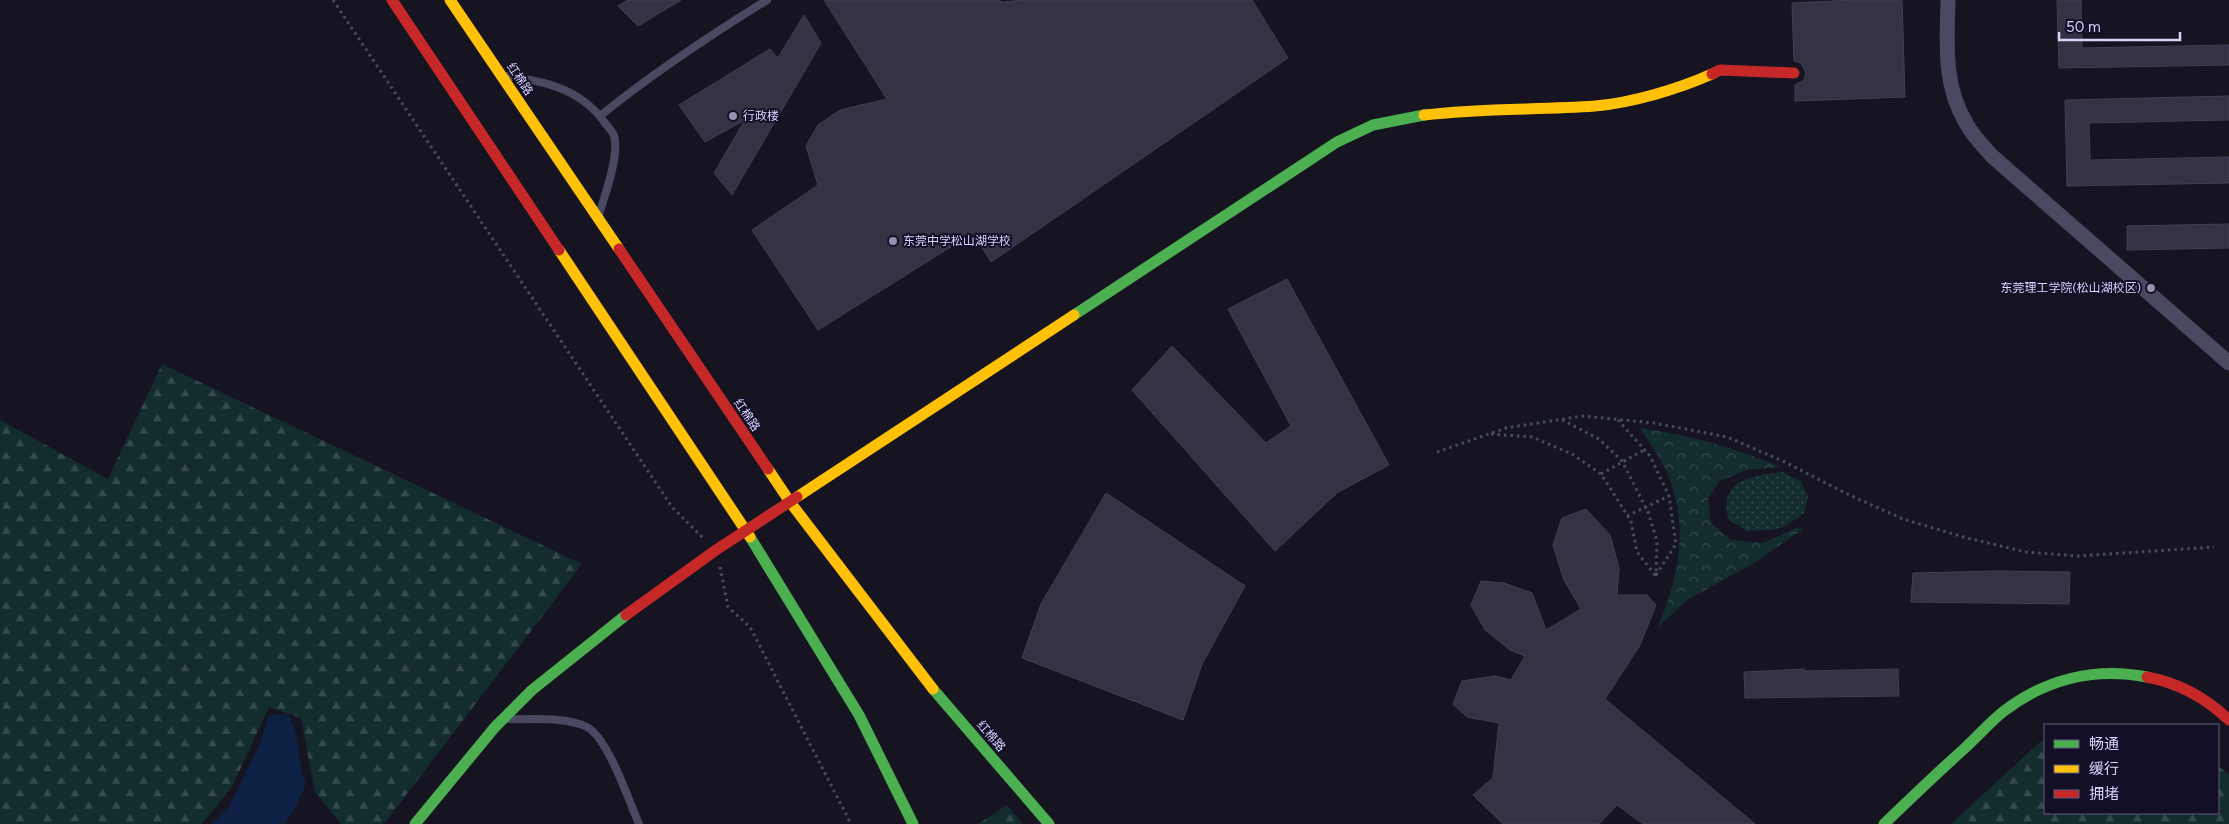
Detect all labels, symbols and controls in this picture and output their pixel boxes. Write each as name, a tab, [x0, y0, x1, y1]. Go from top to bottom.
scale bar	[2059, 10, 2180, 42]
text: 50 m	[2066, 18, 2101, 36]
street label: 红棉路	[504, 60, 536, 98]
place label: 行政楼	[743, 109, 779, 123]
marker: 行政楼	[727, 110, 739, 122]
place label: 东莞中学松山湖学校	[903, 234, 1011, 248]
marker: 东莞中学松山湖学校	[887, 235, 899, 247]
place label: 东莞理工学院(松山湖校区)	[2001, 281, 2141, 295]
marker: 东莞理工学院(松山湖校区)	[2145, 282, 2157, 294]
street label: 红棉路	[731, 396, 763, 434]
street label: 红棉路	[974, 718, 1008, 754]
legend	[2044, 724, 2219, 814]
text: 畅通	[2089, 735, 2119, 753]
text: 缓行	[2089, 760, 2119, 778]
text: 拥堵	[2089, 785, 2119, 803]

